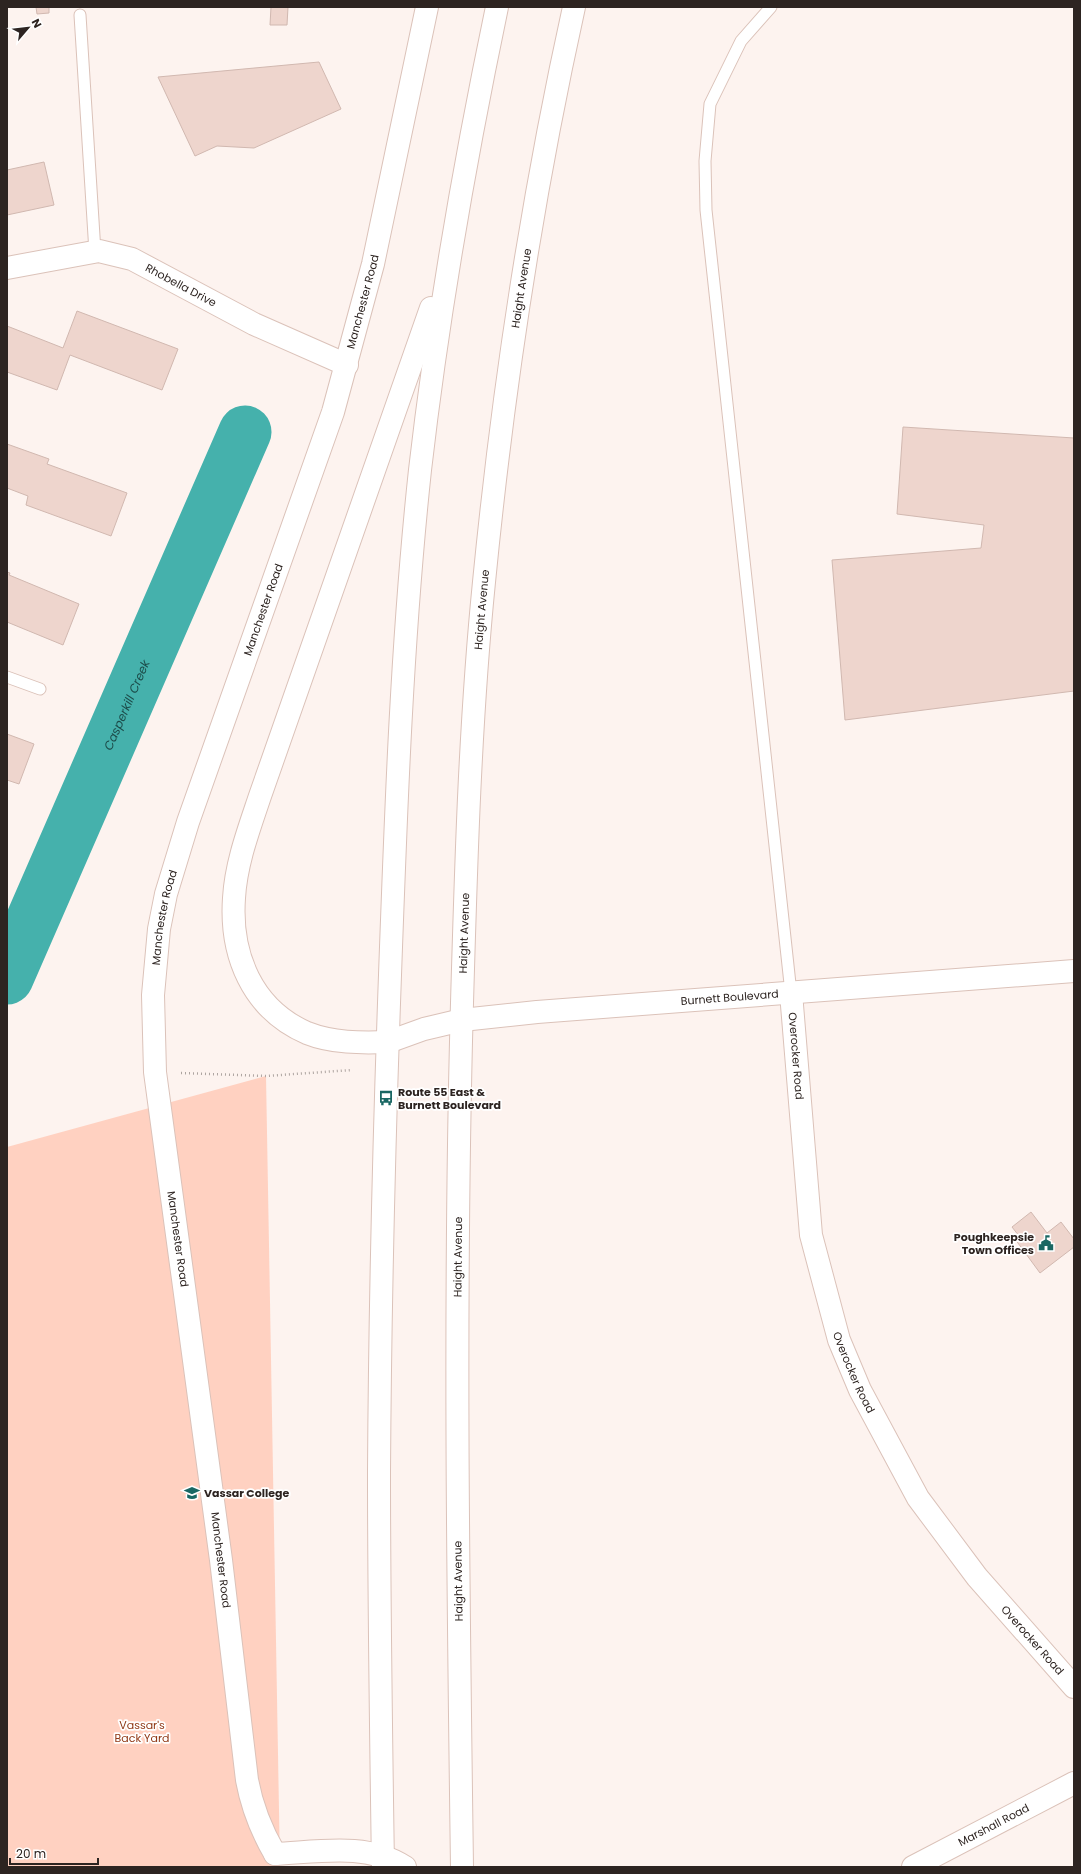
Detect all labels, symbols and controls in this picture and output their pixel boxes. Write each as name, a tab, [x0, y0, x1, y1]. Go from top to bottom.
north arrow	[8, 8, 48, 48]
text: N	[28, 16, 46, 31]
street label: Haight Avenue	[507, 247, 535, 329]
street label: Manchester Road	[342, 253, 383, 350]
street label: Rhobella Drive	[143, 260, 220, 311]
street label: Manchester Road	[239, 561, 287, 658]
street label: Haight Avenue	[470, 569, 493, 650]
water label: Casperkill Creek	[99, 656, 154, 753]
street label: Manchester Road	[148, 868, 181, 966]
street label: Haight Avenue	[455, 892, 473, 974]
street label: Burnett Boulevard	[680, 986, 779, 1009]
street label: Overocker Road	[785, 1011, 808, 1100]
place label: Route 55 East & Burnett Boulevard	[398, 1084, 501, 1113]
bus stop icon: Route 55 East & Burnett Boulevard	[377, 1089, 395, 1107]
street label: Manchester Road	[163, 1190, 193, 1288]
street label: Haight Avenue	[450, 1216, 466, 1297]
place label: Poughkeepsie Town Offices	[954, 1229, 1034, 1258]
public building icon: Poughkeepsie Town Offices	[1037, 1234, 1055, 1252]
street label: Overocker Road	[829, 1330, 879, 1416]
school or university icon: Vassar College	[183, 1484, 201, 1502]
place label: Vassar College	[204, 1485, 289, 1501]
street label: Manchester Road	[207, 1511, 235, 1609]
street label: Haight Avenue	[449, 1540, 467, 1621]
street label: Overocker Road	[998, 1602, 1068, 1678]
park label: Vassar's Back Yard	[115, 1717, 169, 1746]
street label: Marshall Road	[955, 1800, 1032, 1850]
scale bar	[10, 1840, 98, 1866]
text: 20 m	[16, 1845, 46, 1862]

